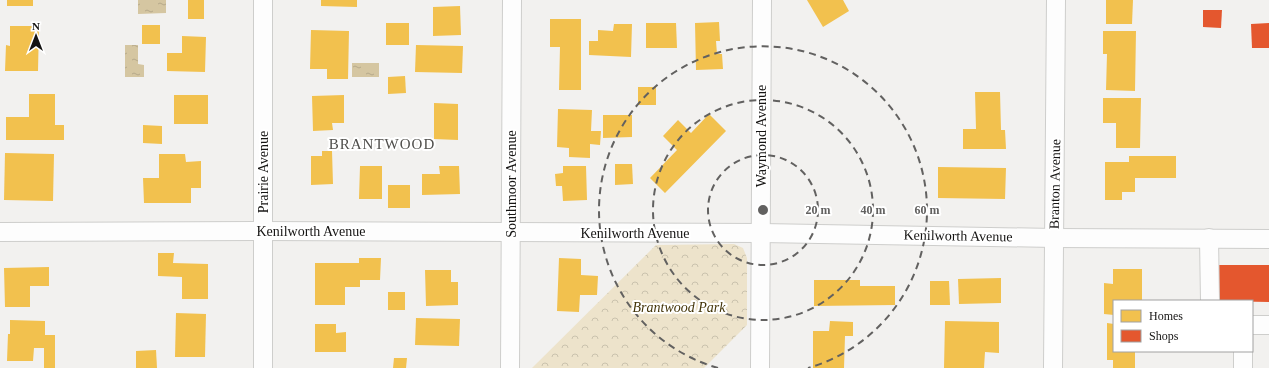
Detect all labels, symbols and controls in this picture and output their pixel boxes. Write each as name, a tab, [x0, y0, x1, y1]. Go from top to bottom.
north arrow	[16, 16, 56, 56]
text: N	[32, 20, 40, 32]
street label: Waymond Avenue	[754, 85, 769, 187]
street label: Southmoor Avenue	[504, 130, 519, 238]
street label: Prairie Avenue	[256, 131, 271, 213]
district label: BRANTWOOD	[329, 136, 435, 152]
street label: Branton Avenue	[1047, 139, 1063, 229]
centre of rings	[756, 203, 770, 217]
text: 20 m	[806, 203, 831, 217]
text: 40 m	[861, 203, 886, 217]
text: 60 m	[915, 203, 940, 217]
street label: Kenilworth Avenue	[257, 224, 366, 239]
street label: Kenilworth Avenue	[581, 226, 690, 241]
street label: Kenilworth Avenue	[903, 228, 1013, 244]
park label: Brantwood Park	[633, 300, 726, 315]
legend	[1113, 300, 1253, 352]
text: Homes	[1149, 309, 1183, 323]
text: Shops	[1149, 329, 1179, 343]

